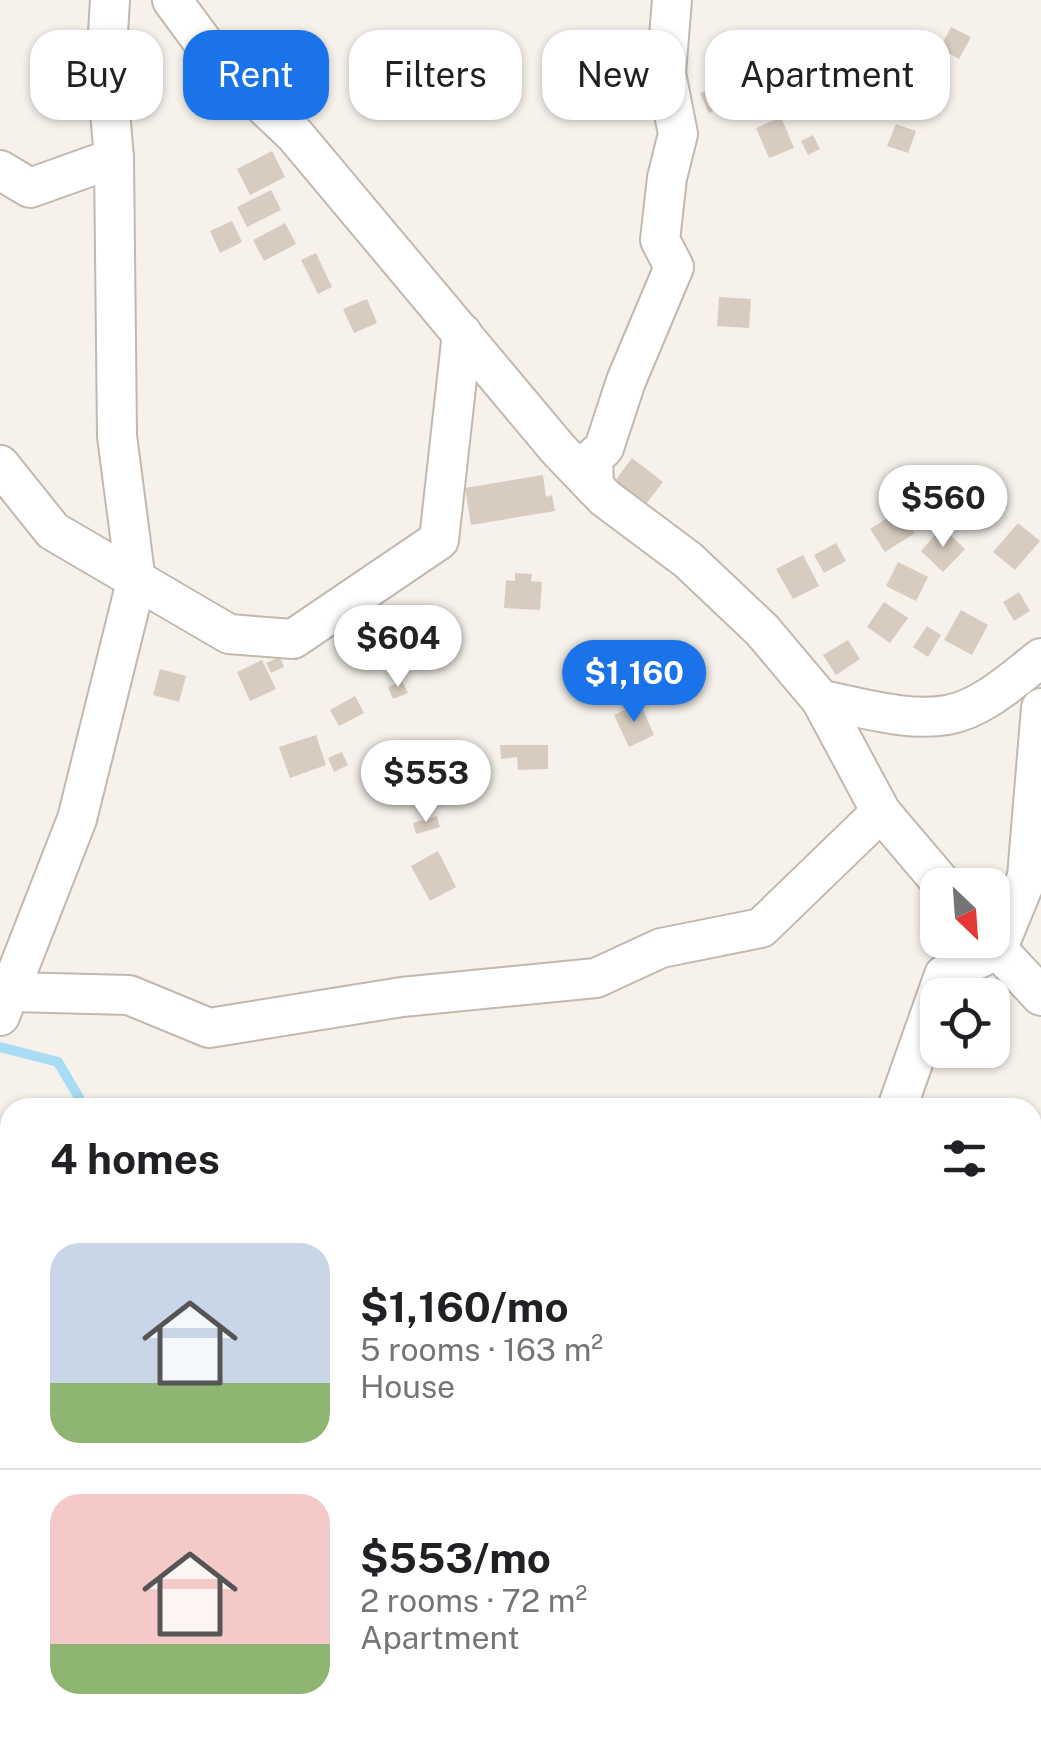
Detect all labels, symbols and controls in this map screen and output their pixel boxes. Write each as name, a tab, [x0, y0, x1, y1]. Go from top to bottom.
chip: Buy	[30, 30, 163, 120]
chip: Rent	[183, 30, 329, 120]
chip: Filters	[349, 30, 522, 120]
chip: New	[542, 30, 685, 120]
chip: Apartment	[705, 30, 950, 120]
pin: $560	[884, 465, 1002, 550]
text: $560	[900, 479, 986, 516]
pin: $604	[339, 605, 457, 690]
text: $604	[356, 619, 440, 656]
pin: $1,160	[553, 640, 715, 725]
text: $1,160	[584, 654, 684, 691]
pin: $553	[367, 740, 485, 825]
text: $553	[383, 754, 469, 791]
north arrow	[920, 868, 1010, 958]
map controls	[920, 868, 1010, 1068]
button: locate	[920, 978, 1010, 1068]
icon: filters	[937, 1131, 992, 1186]
text: 4 homes	[50, 1134, 220, 1183]
text: $1,160/mo	[360, 1282, 569, 1331]
icon: home	[130, 1283, 250, 1403]
text: 5 rooms · 163 m²	[360, 1331, 603, 1368]
text: House	[360, 1368, 455, 1405]
text: $553/mo	[360, 1533, 551, 1582]
icon: home	[130, 1534, 250, 1654]
text: 2 rooms · 72 m²	[360, 1582, 587, 1619]
text: Apartment	[360, 1619, 520, 1656]

